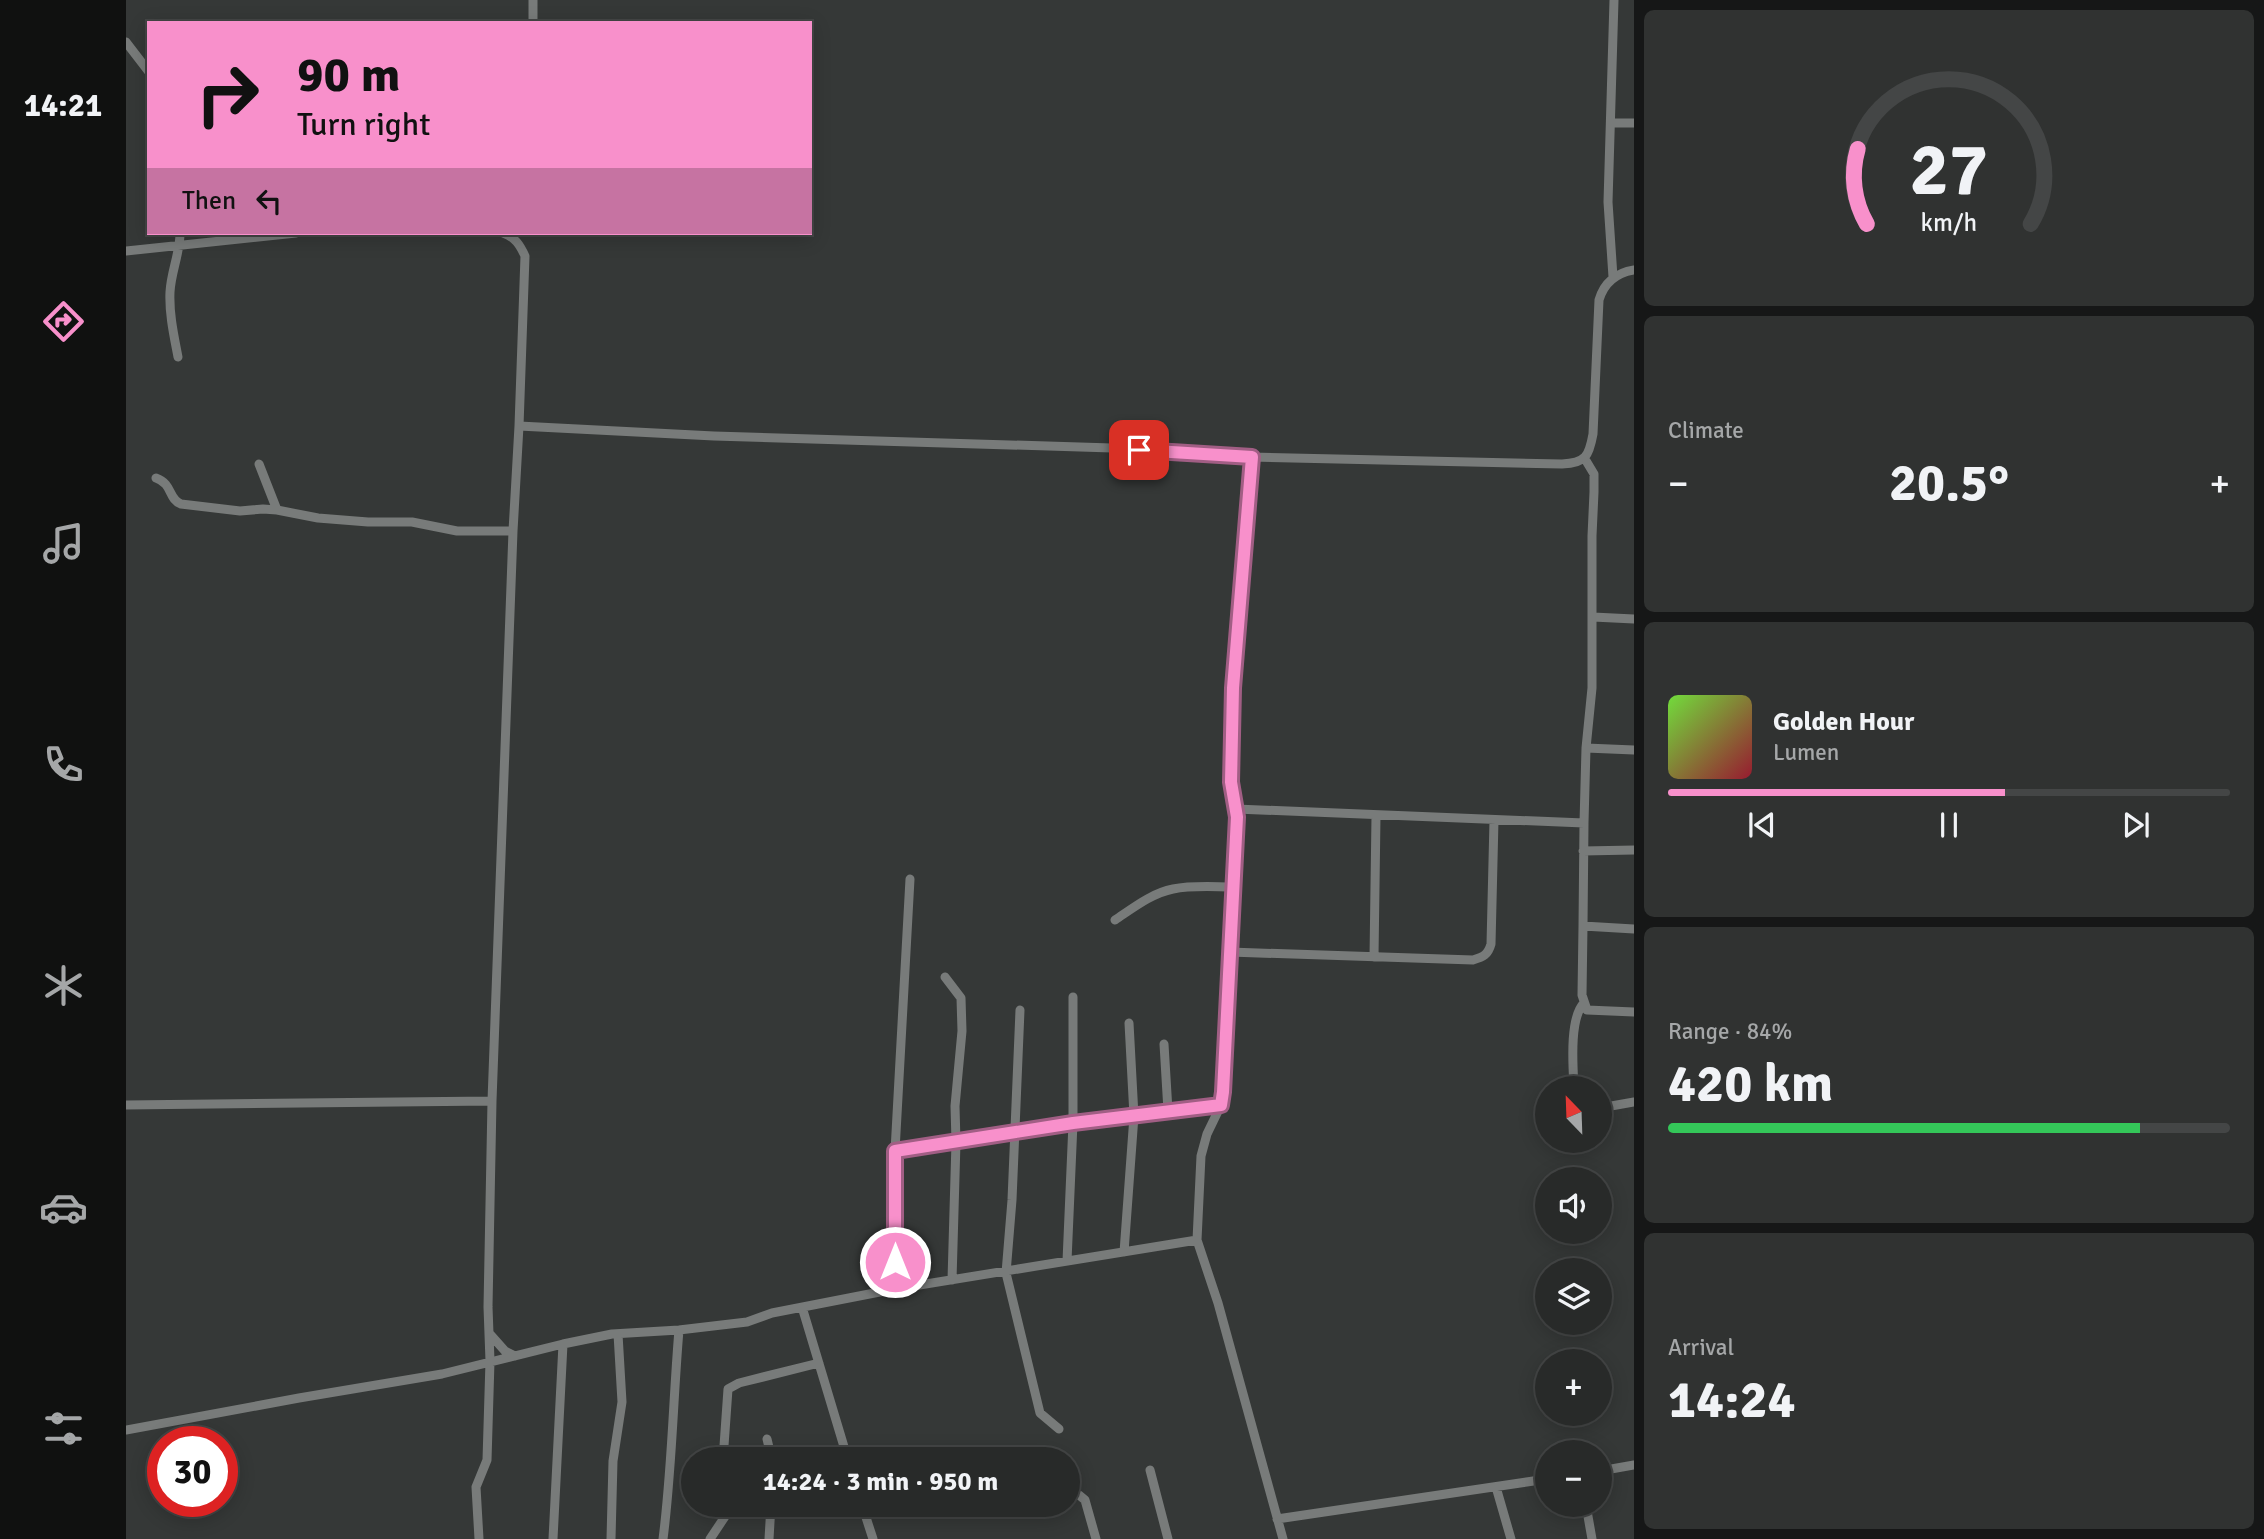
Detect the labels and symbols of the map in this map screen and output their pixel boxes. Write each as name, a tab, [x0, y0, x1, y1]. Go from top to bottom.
pin	[1109, 420, 1169, 480]
north arrow	[1535, 1076, 1612, 1153]
position arrow	[858, 1225, 932, 1299]
speed limit sign: 30	[147, 1426, 238, 1517]

